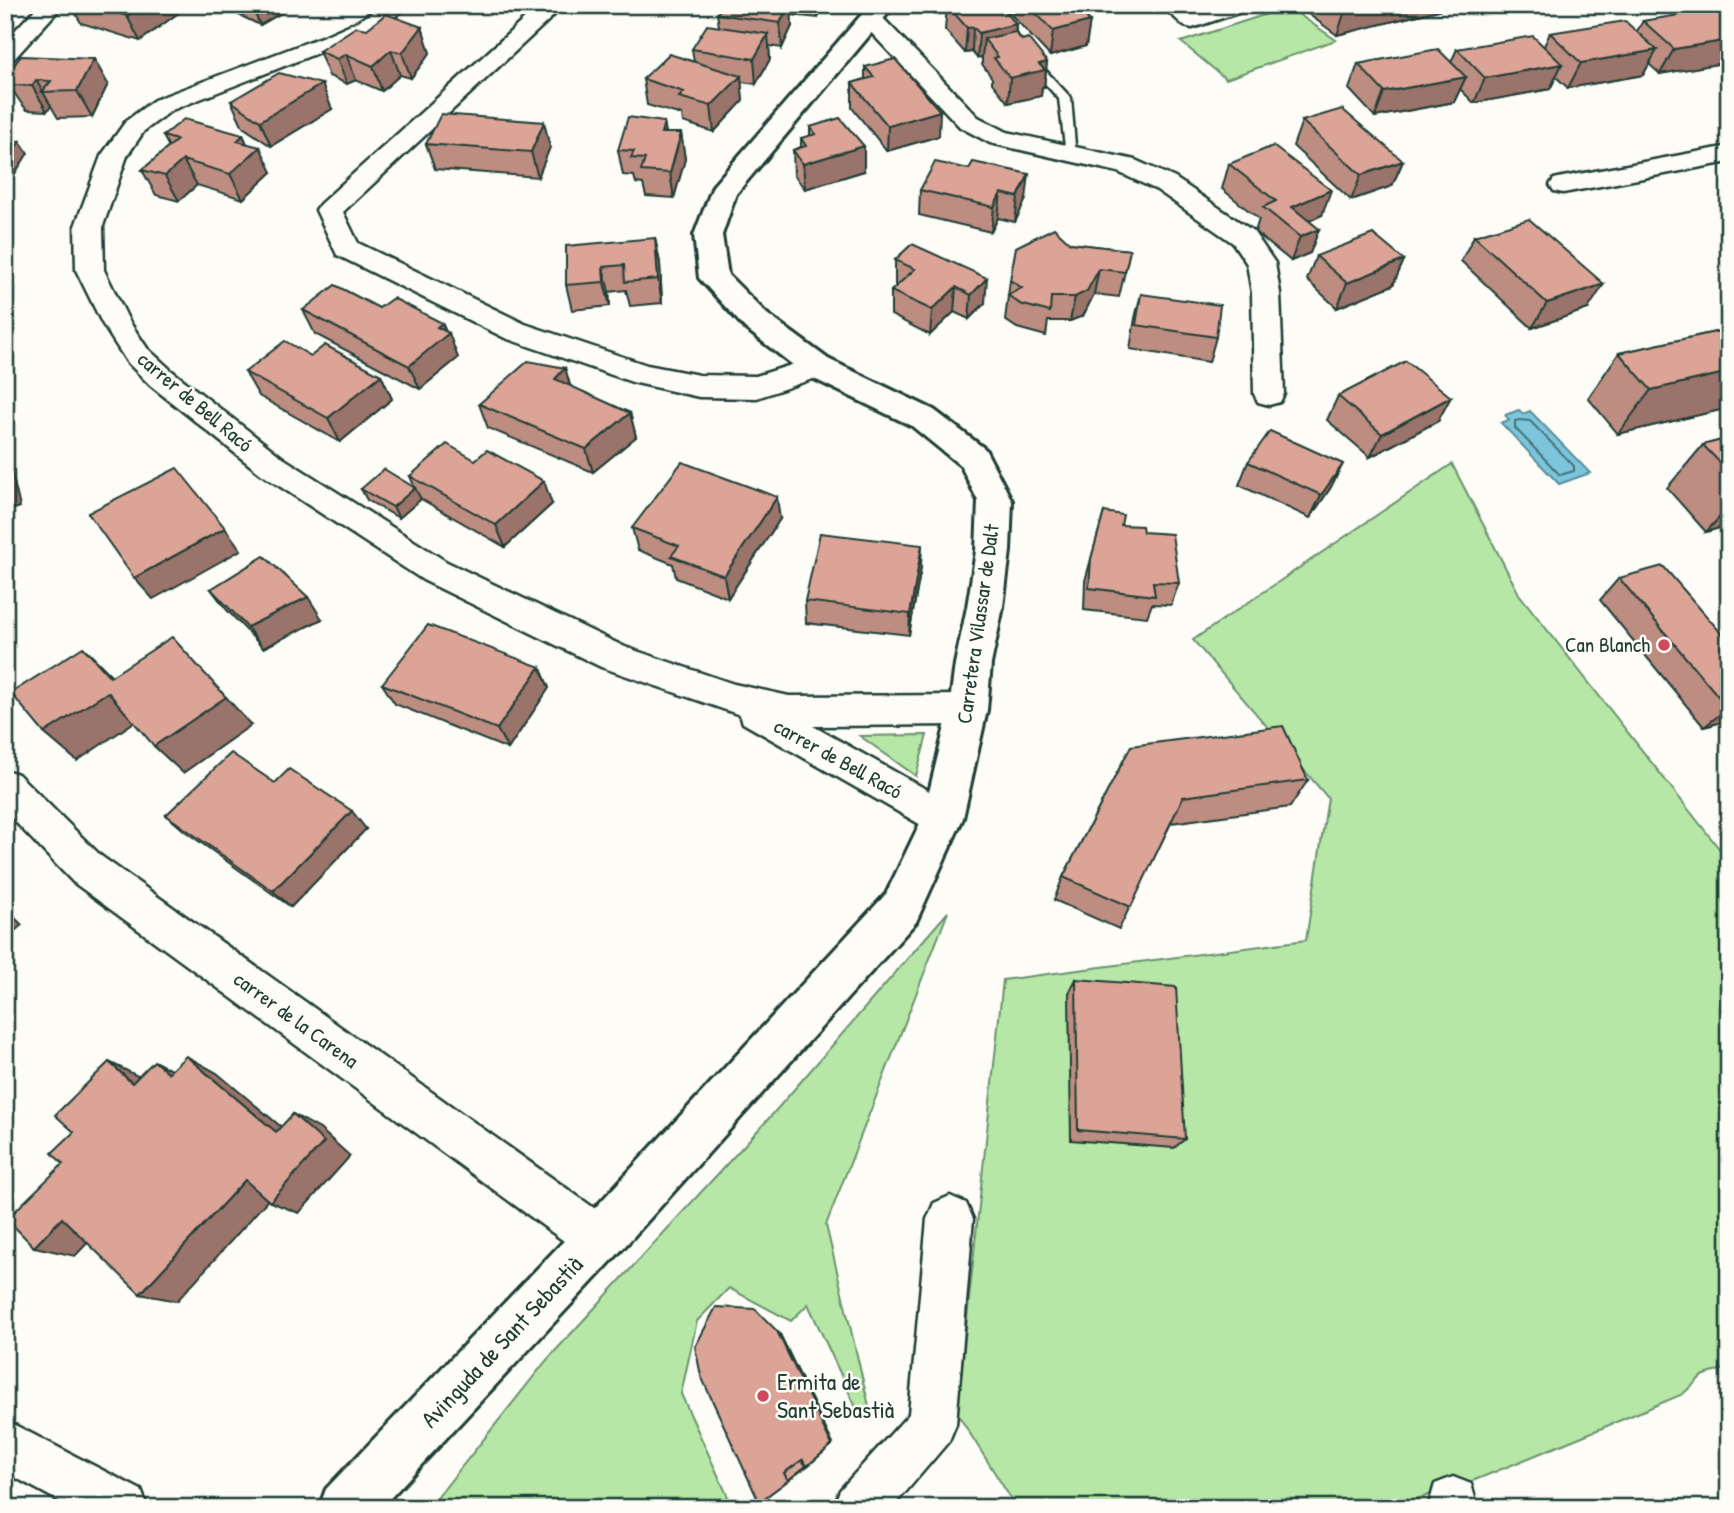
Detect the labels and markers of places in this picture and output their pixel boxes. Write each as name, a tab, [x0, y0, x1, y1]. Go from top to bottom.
place label: Can Blanch	[1565, 630, 1650, 659]
marker: Can Blanch	[1656, 637, 1672, 653]
place label: Ermita de Sant Sebastià	[777, 1365, 894, 1425]
marker: Ermita de Sant Sebastià	[755, 1388, 771, 1404]

